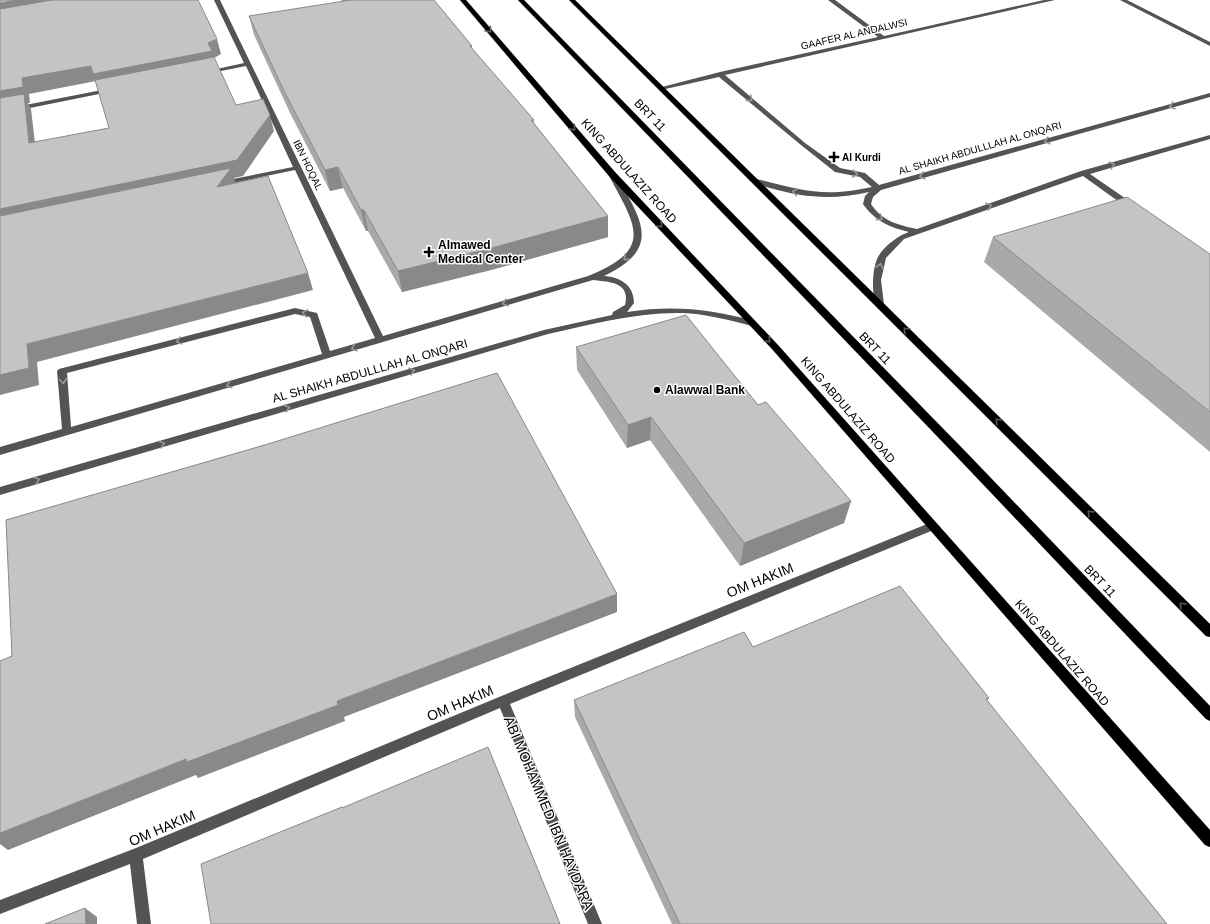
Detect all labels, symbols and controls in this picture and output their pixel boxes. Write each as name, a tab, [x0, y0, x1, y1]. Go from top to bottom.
street label: GAAFER AL ANDALWSI	[800, 16, 908, 52]
one-way arrow	[484, 25, 491, 32]
one-way arrow	[745, 95, 753, 102]
street label: BRT 11	[631, 96, 669, 134]
one-way arrow	[1169, 101, 1176, 110]
street label: KING ABDULAZIZ ROAD	[578, 116, 680, 226]
street label: AL SHAIKH ABDULLLAH AL ONQARI	[897, 119, 1063, 177]
one-way arrow	[569, 124, 576, 131]
one-way arrow	[1044, 136, 1051, 145]
street label: IBN HOQAL	[291, 138, 325, 192]
marker: Al Kurdi	[829, 152, 839, 162]
place label: Al Kurdi	[842, 152, 881, 163]
one-way arrow	[1109, 161, 1116, 170]
one-way arrow	[852, 169, 858, 178]
one-way arrow	[919, 171, 926, 180]
one-way arrow	[792, 188, 798, 197]
one-way arrow	[985, 202, 992, 211]
one-way arrow	[875, 213, 882, 220]
one-way arrow	[656, 220, 663, 228]
place label: Almawed Medical Center	[438, 238, 524, 266]
marker: Almawed Medical Center	[423, 246, 435, 258]
one-way arrow	[623, 253, 631, 261]
one-way arrow	[875, 263, 884, 270]
one-way arrow	[502, 298, 509, 307]
one-way arrow	[302, 309, 308, 317]
one-way arrow	[903, 327, 911, 335]
street label: BRT 11	[856, 329, 894, 367]
one-way arrow	[764, 335, 771, 343]
one-way arrow	[176, 336, 182, 344]
street label: AL SHAIKH ABDULLLAH AL ONQARI	[271, 336, 469, 406]
one-way arrow	[351, 343, 358, 352]
street label: KING ABDULAZIZ ROAD	[798, 354, 898, 466]
one-way arrow	[408, 367, 415, 376]
one-way arrow	[59, 378, 68, 384]
one-way arrow	[226, 380, 233, 389]
place label: Alawwal Bank	[665, 383, 745, 397]
marker: Alawwal Bank	[652, 385, 662, 395]
one-way arrow	[283, 404, 290, 413]
one-way arrow	[995, 418, 1003, 426]
one-way arrow	[159, 440, 166, 449]
one-way arrow	[34, 477, 41, 485]
one-way arrow	[1087, 510, 1095, 518]
street label: OM HAKIM	[724, 559, 796, 601]
street label: BRT 11	[1081, 562, 1119, 600]
street label: KING ABDULAZIZ ROAD	[1012, 597, 1112, 709]
one-way arrow	[1179, 602, 1187, 610]
street label: OM HAKIM	[424, 682, 496, 724]
street label: ABI MOHAMMED IBN HAYDARA	[501, 714, 597, 913]
street label: OM HAKIM	[126, 807, 198, 849]

